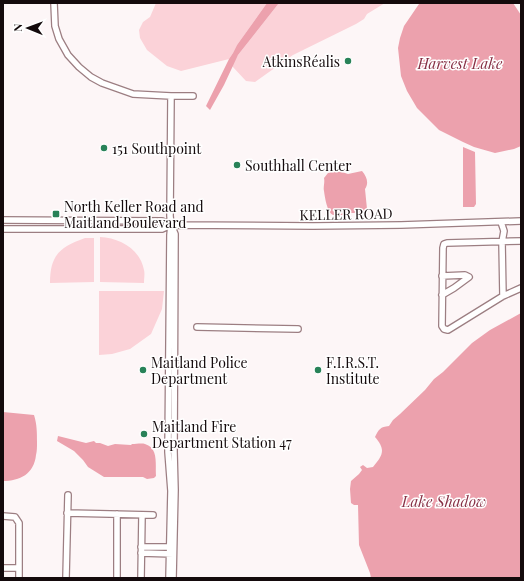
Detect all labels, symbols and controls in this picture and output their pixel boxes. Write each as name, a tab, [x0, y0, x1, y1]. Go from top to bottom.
north arrow	[8, 8, 48, 48]
text: N	[10, 24, 25, 32]
place label: AtkinsRéalis	[261, 52, 340, 71]
water label: Harvest Lake	[417, 53, 503, 73]
marker: AtkinsRéalis	[343, 56, 353, 66]
place label: 151 Southpoint	[112, 139, 202, 158]
marker: 151 Southpoint	[99, 143, 109, 153]
place label: Southhall Center	[245, 156, 352, 175]
marker: Southhall Center	[232, 160, 242, 170]
place label: North Keller Road and Maitland Boulevard	[64, 197, 204, 232]
street label: KELLER ROAD	[299, 204, 393, 224]
marker: North Keller Road and Maitland Boulevard	[51, 209, 61, 219]
place label: Maitland Police Department	[151, 353, 248, 388]
place label: F.I.R.S.T. Institute	[326, 353, 380, 388]
marker: Maitland Police Department	[138, 365, 148, 375]
marker: F.I.R.S.T. Institute	[313, 365, 323, 375]
place label: Maitland Fire Department Station 47	[152, 417, 292, 452]
marker: Maitland Fire Department Station 47	[139, 429, 149, 439]
water label: Lake Shadow	[401, 491, 486, 511]

